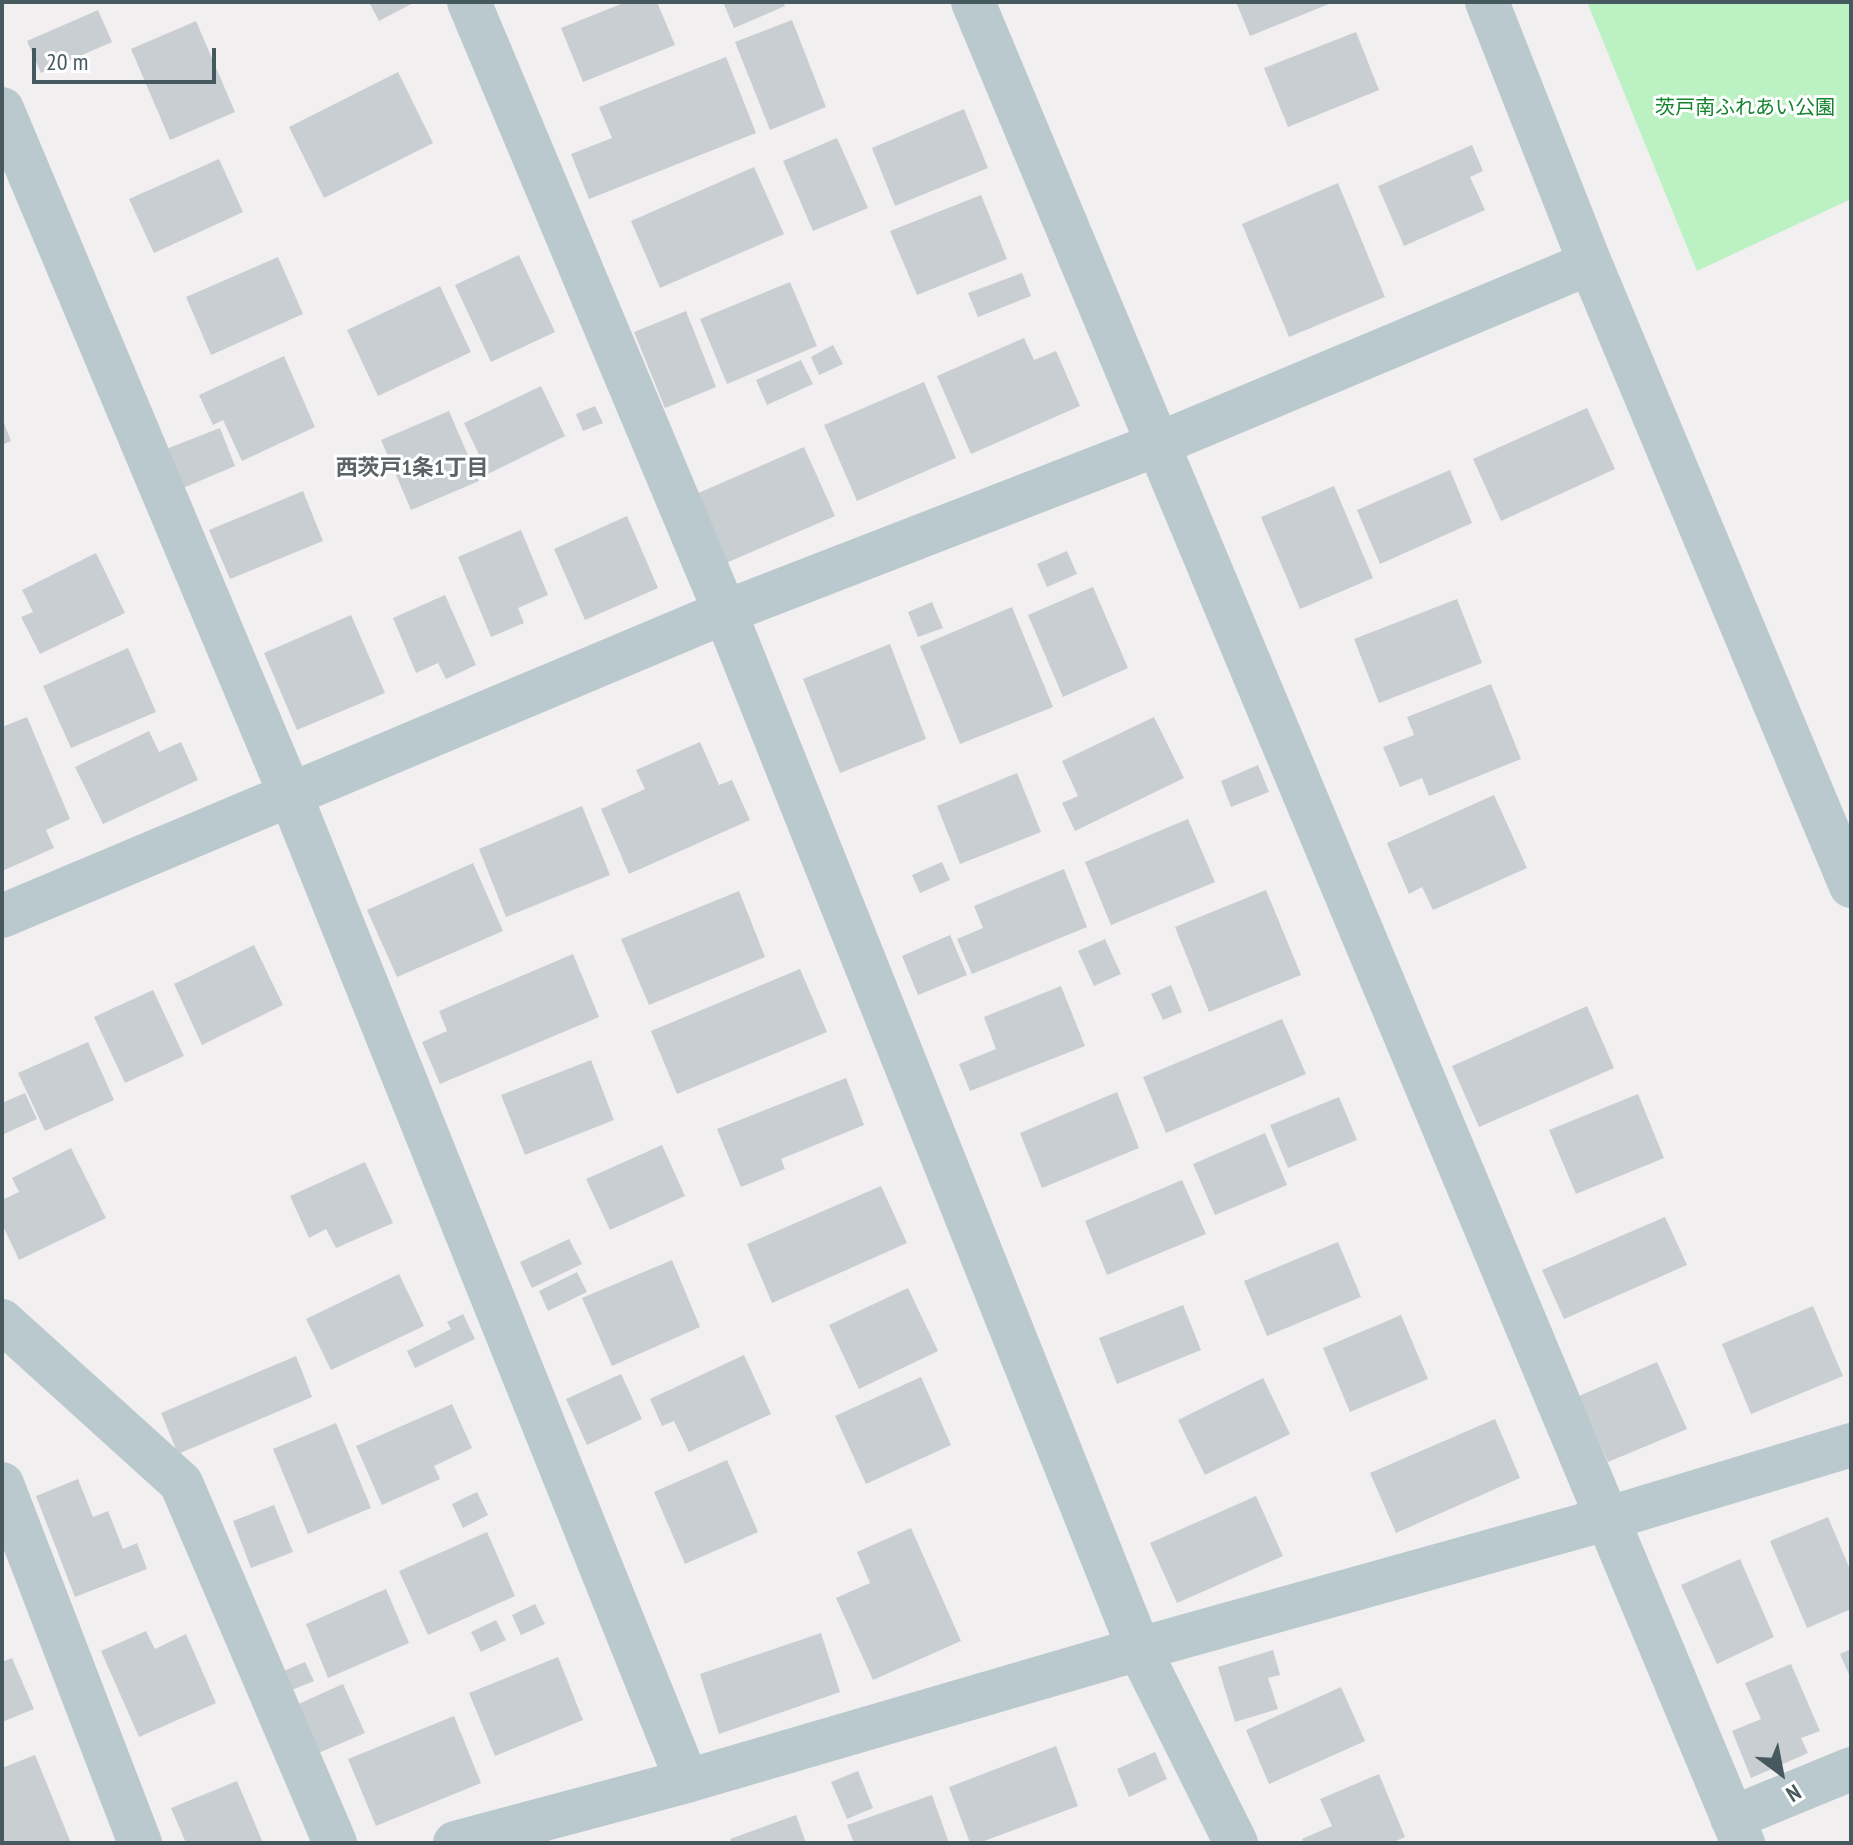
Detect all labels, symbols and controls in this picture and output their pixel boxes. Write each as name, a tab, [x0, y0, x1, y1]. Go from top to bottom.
scale bar	[36, 32, 220, 82]
text: 20 m	[46, 46, 88, 77]
park label: 茨戸南ふれあい公園	[1655, 96, 1835, 120]
district label: 西茨戸1条1丁目	[335, 456, 489, 482]
north arrow	[1741, 1733, 1821, 1813]
text: N	[1781, 1778, 1806, 1808]

